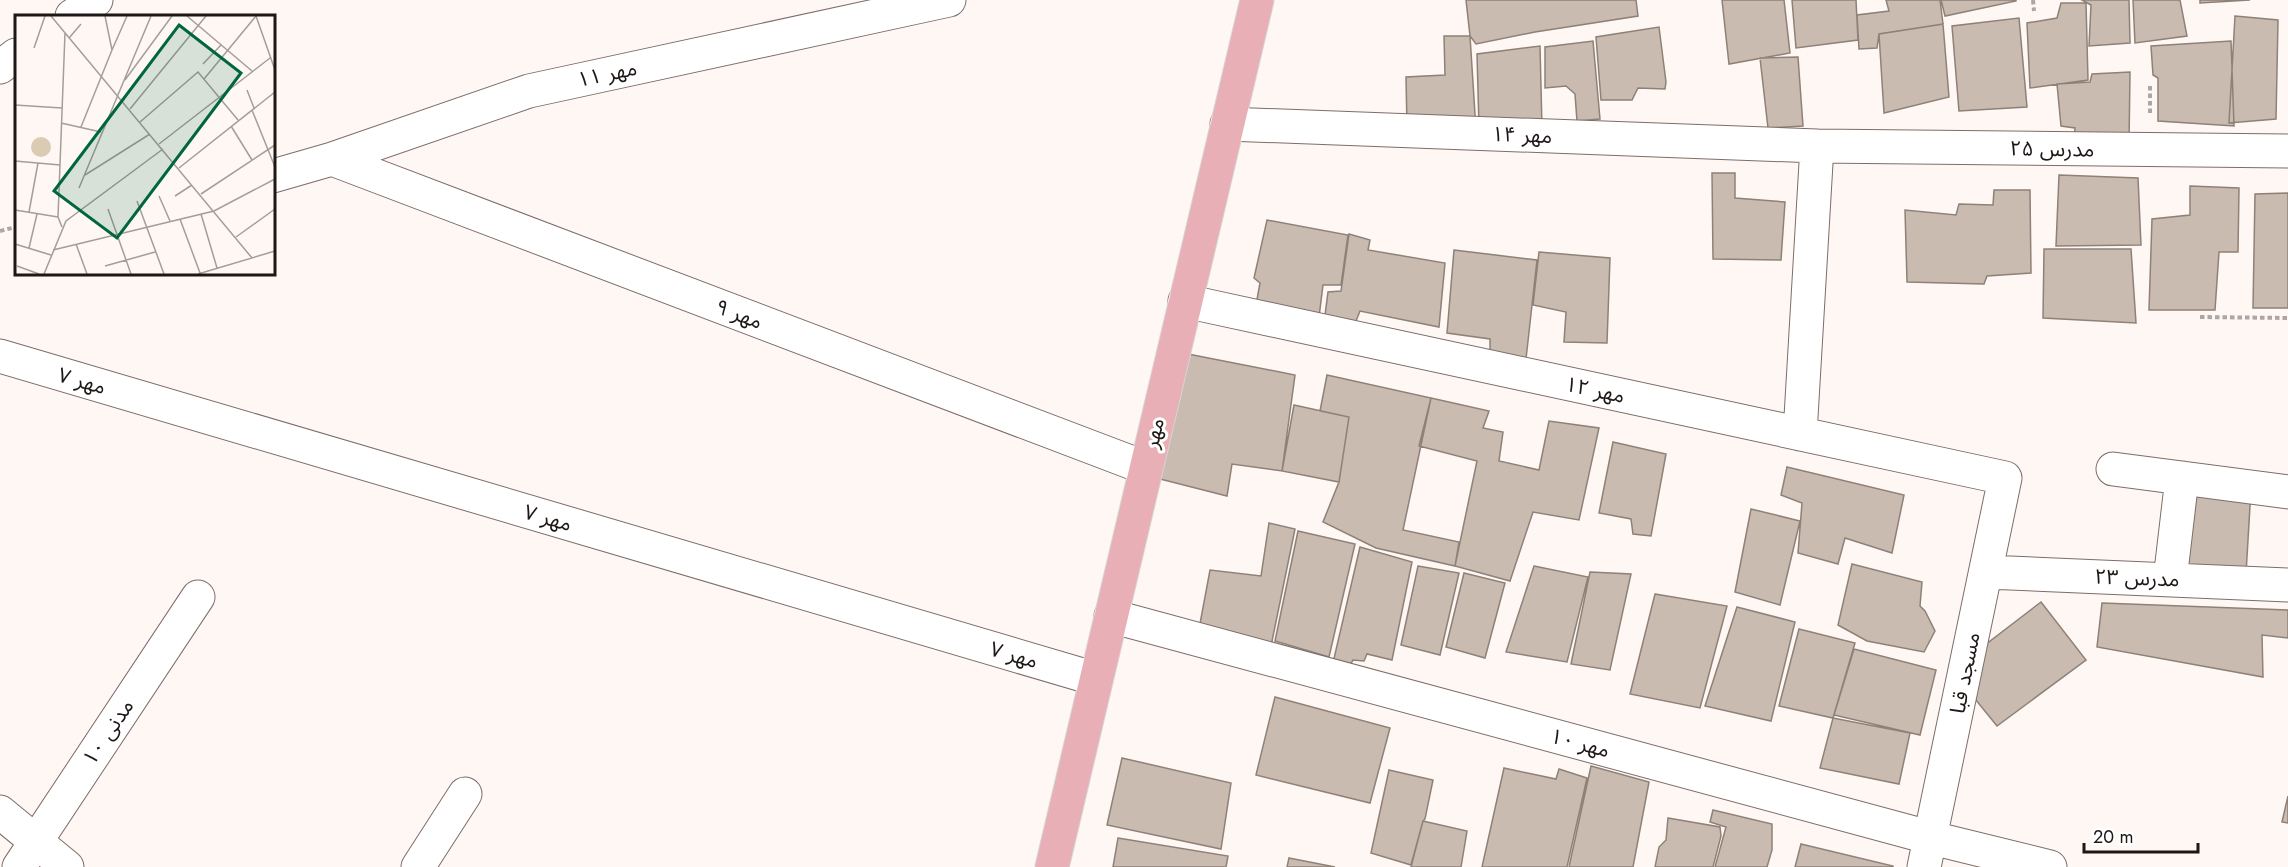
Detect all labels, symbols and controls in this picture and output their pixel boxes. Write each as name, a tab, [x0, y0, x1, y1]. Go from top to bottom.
inset map	[15, 15, 274, 274]
street label: مهر ۱۱	[574, 53, 640, 95]
street label: مهر ۱۴	[1491, 119, 1553, 151]
street label: مدرس ۲۵	[2009, 133, 2095, 165]
street label: مهر ۹	[711, 291, 767, 337]
street label: مهر ۷	[55, 360, 109, 402]
street label: مهر ۱۲	[1562, 369, 1628, 411]
street label: مهر	[1136, 415, 1172, 452]
street label: مهر ۷	[521, 497, 575, 539]
street label: مدرس ۲۳	[2094, 562, 2180, 594]
street label: مسجد قبا	[1942, 630, 1988, 716]
street label: مهر ۷	[987, 634, 1041, 676]
street label: مدنی ۱۰	[75, 693, 141, 771]
street label: مهر ۱۰	[1547, 721, 1613, 765]
scale bar	[2084, 816, 2198, 854]
text: 20 m	[2093, 824, 2133, 850]

